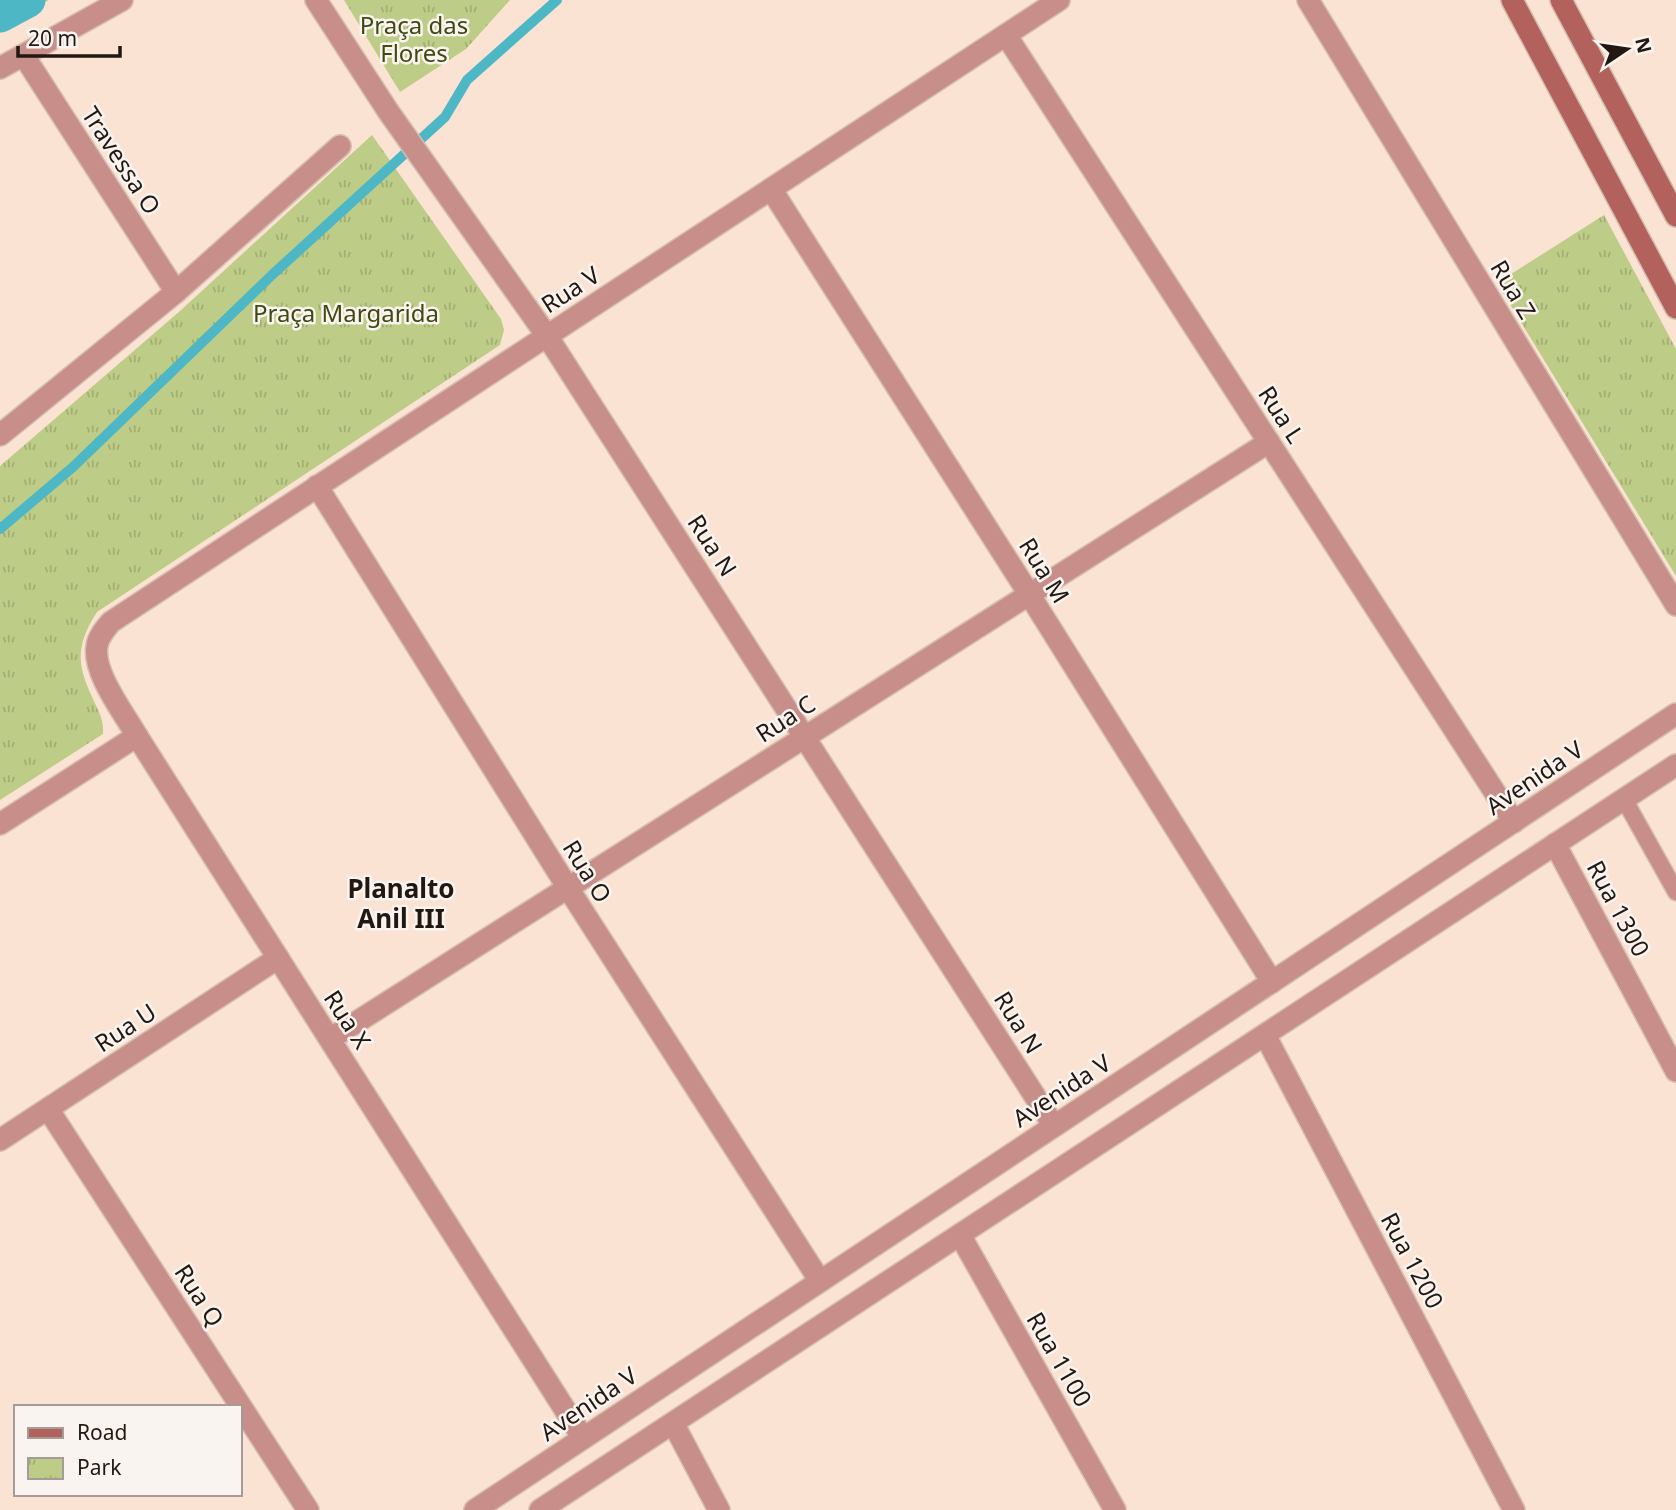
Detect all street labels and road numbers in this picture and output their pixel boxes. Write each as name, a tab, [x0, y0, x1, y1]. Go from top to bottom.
street label: Travessa O	[75, 100, 169, 220]
street label: Rua Z	[1484, 253, 1544, 325]
street label: Rua V	[534, 257, 606, 320]
street label: Rua L	[1251, 379, 1313, 449]
street label: Rua N	[681, 508, 745, 582]
street label: Rua M	[1012, 531, 1078, 609]
street label: Rua C	[749, 687, 821, 749]
street label: Avenida V	[1479, 732, 1590, 822]
street label: Rua O	[556, 833, 620, 909]
street label: Rua 1300	[1580, 854, 1658, 962]
street label: Rua X	[317, 983, 379, 1055]
street label: Rua N	[987, 985, 1051, 1059]
street label: Rua U	[88, 995, 162, 1059]
street label: Avenida V	[1005, 1046, 1117, 1134]
street label: Rua 1200	[1374, 1206, 1452, 1314]
street label: Rua Q	[168, 1257, 232, 1333]
street label: Rua 1100	[1020, 1306, 1100, 1412]
street label: Avenida V	[533, 1358, 644, 1448]

